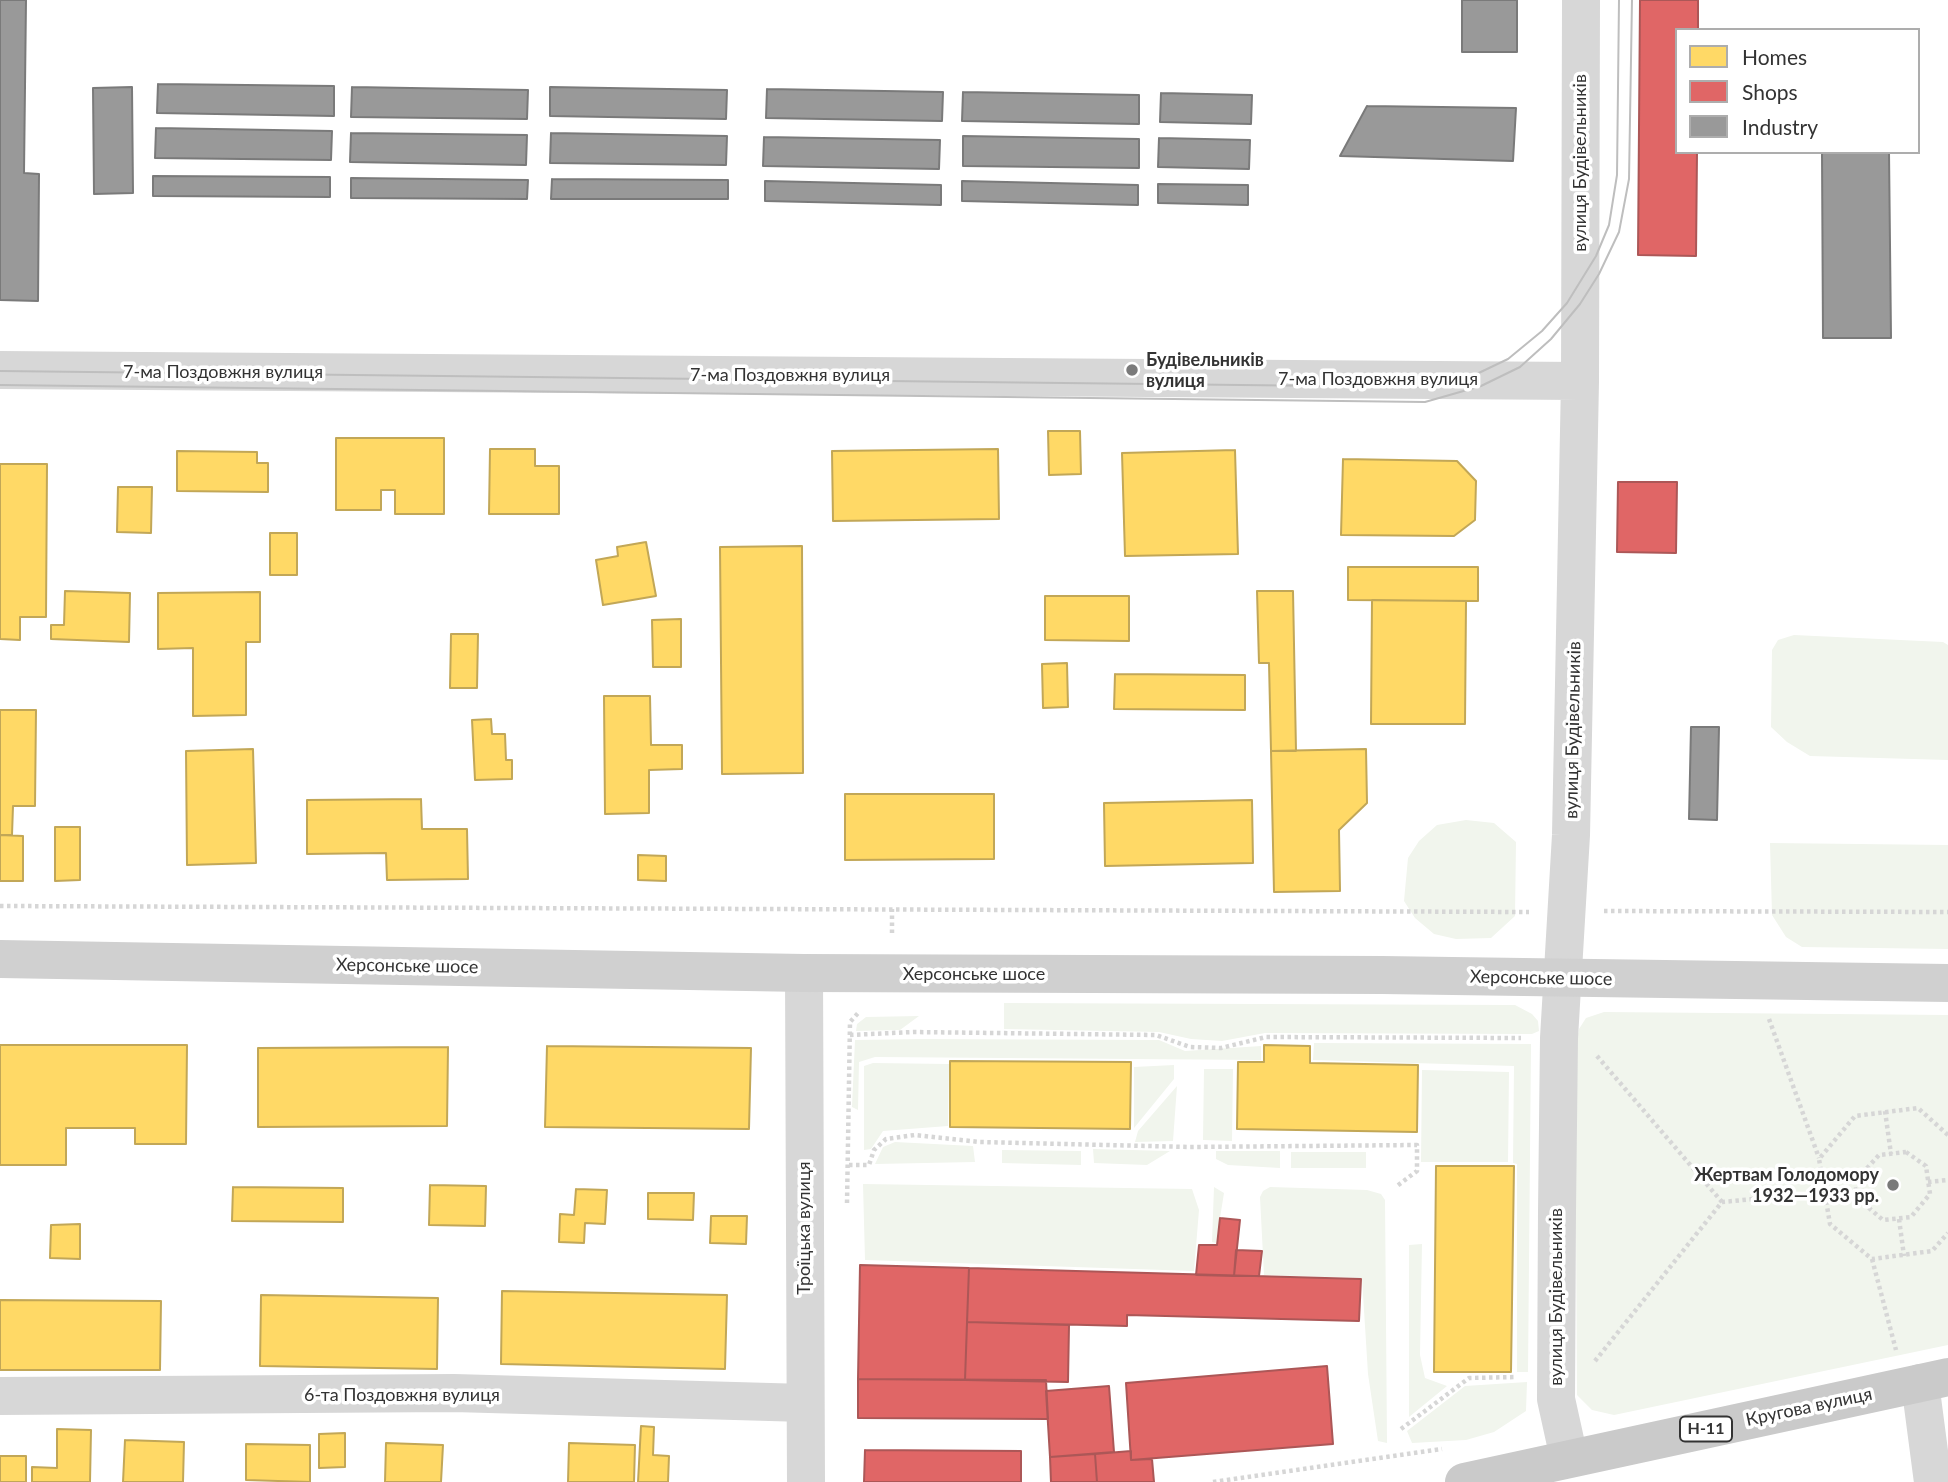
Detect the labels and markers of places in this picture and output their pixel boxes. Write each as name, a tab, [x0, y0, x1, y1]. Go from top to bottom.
place label: Будівельників вулиця	[1146, 349, 1264, 392]
marker: Будівельників вулиця	[1124, 362, 1140, 378]
place label: Жертвам Голодомору 1932—1933 рр.	[1694, 1164, 1879, 1206]
marker: Жертвам Голодомору 1932—1933 рр.	[1885, 1177, 1901, 1193]

